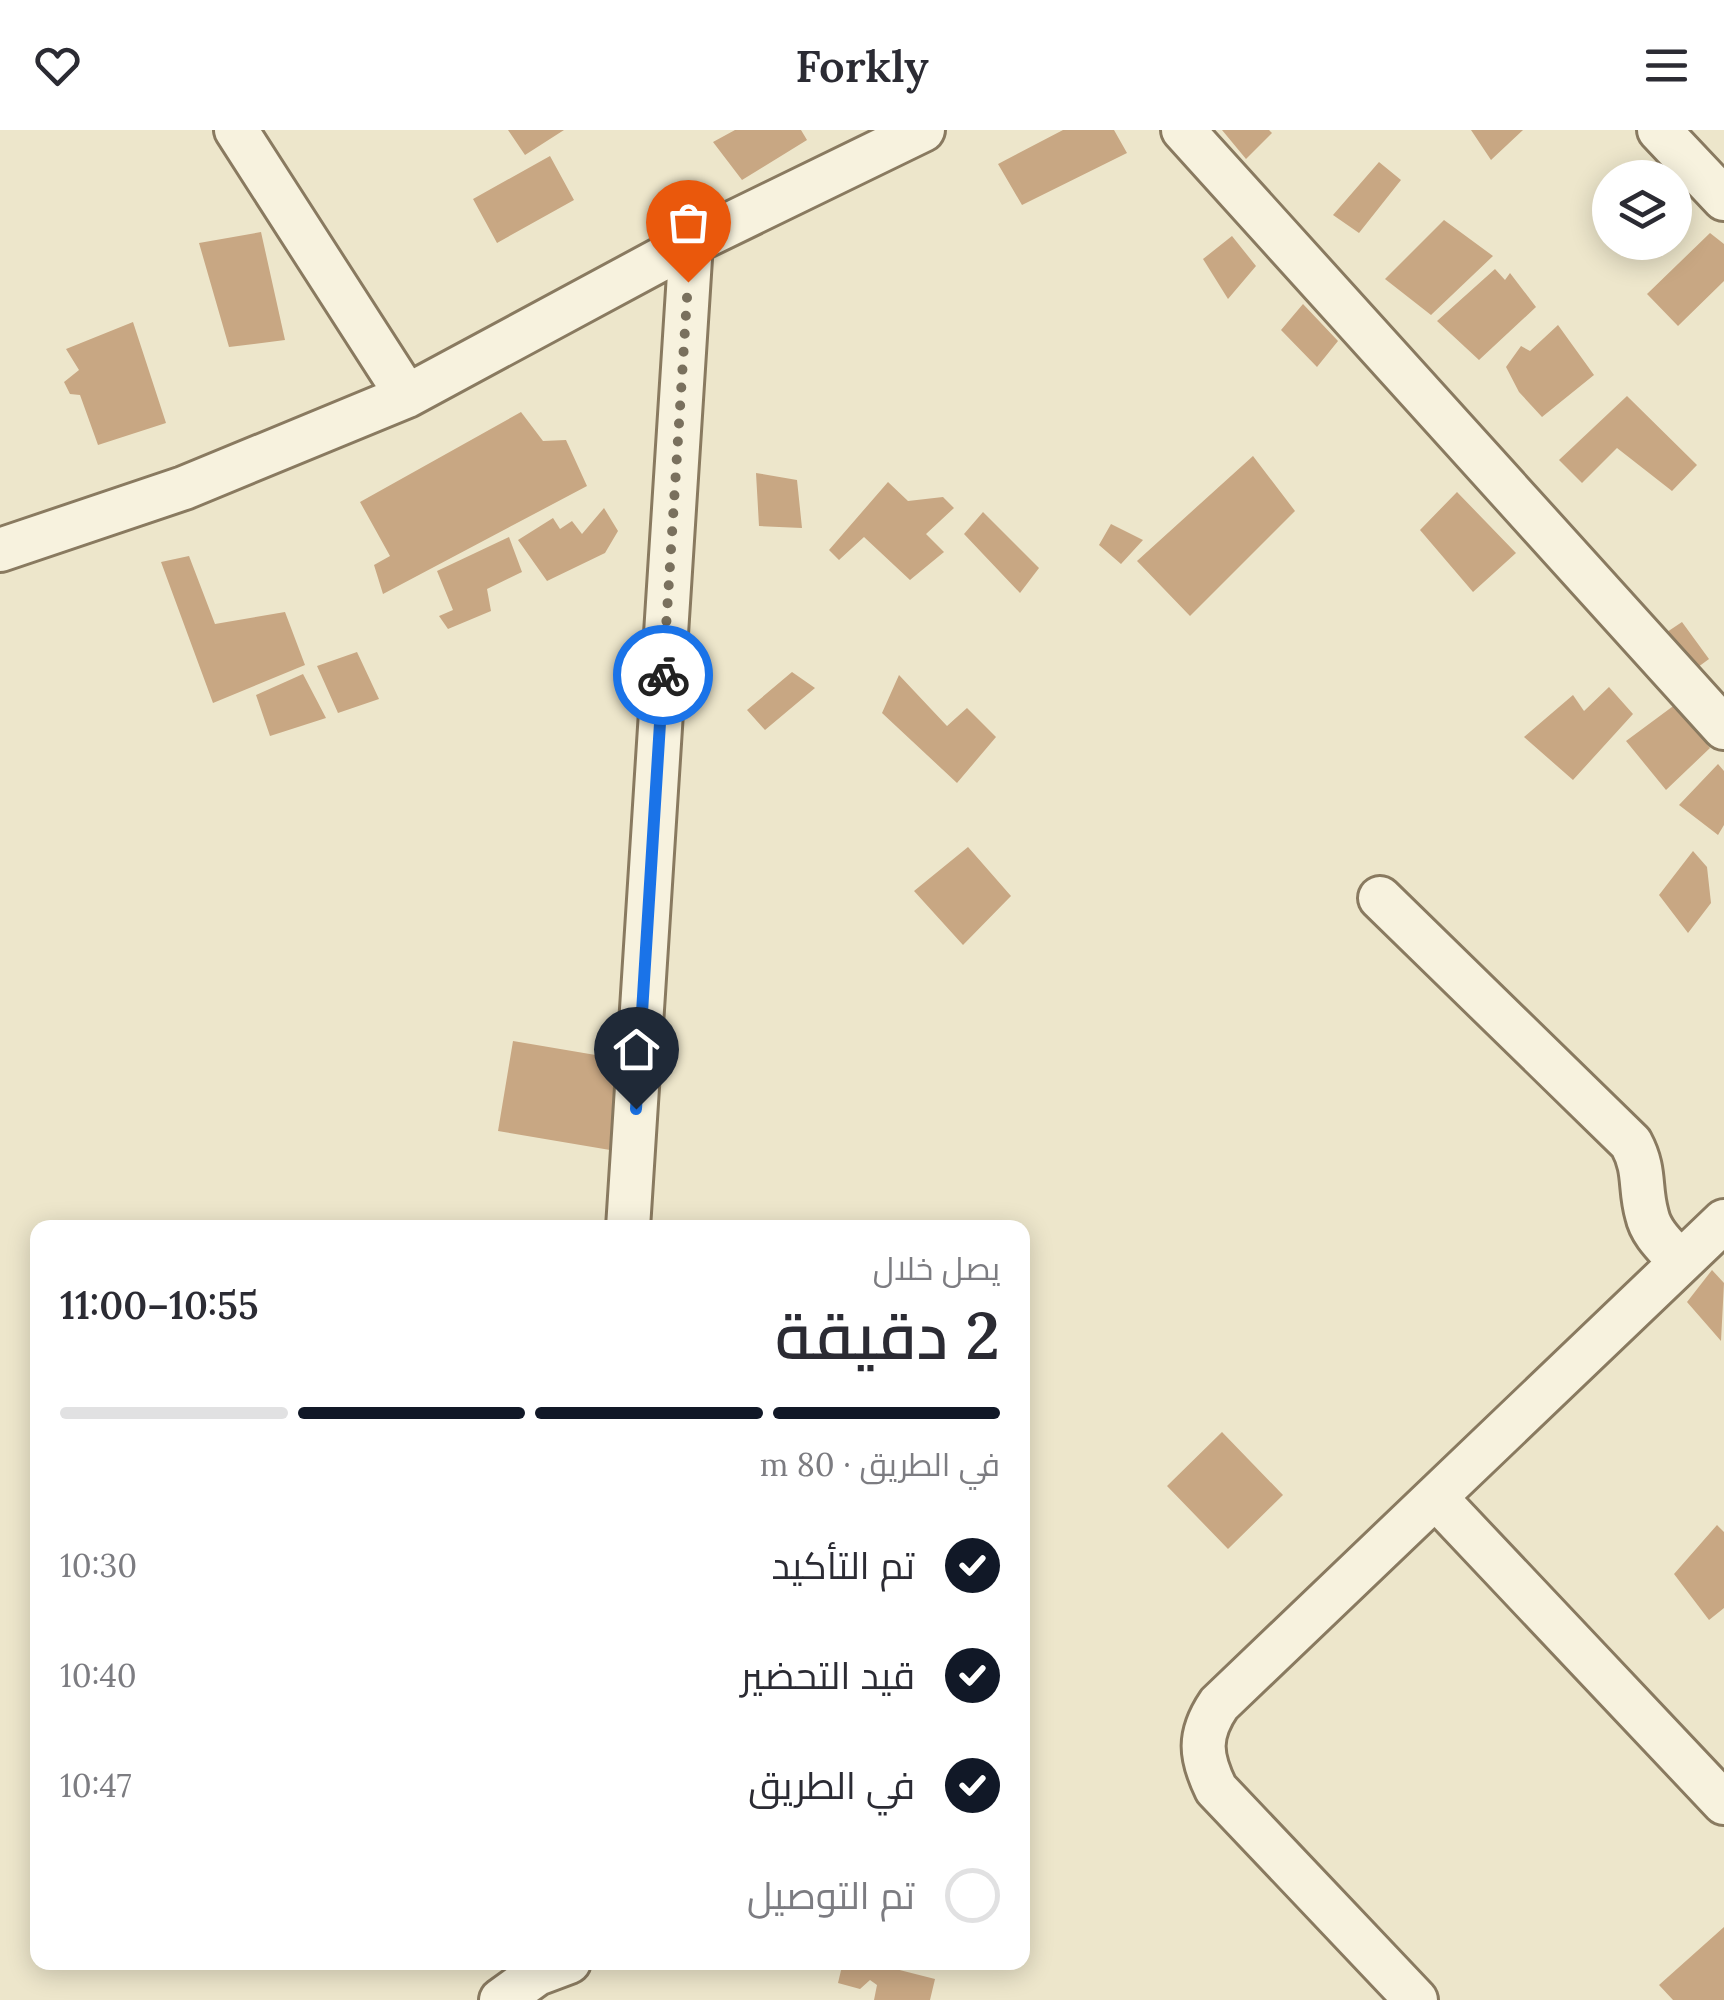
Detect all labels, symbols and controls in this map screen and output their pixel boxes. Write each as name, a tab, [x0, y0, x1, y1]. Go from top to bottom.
text: Forkly	[795, 37, 929, 94]
icon: heart	[30, 38, 85, 93]
icon: menu	[1639, 38, 1694, 93]
map controls	[1592, 160, 1692, 260]
button: layers	[1592, 160, 1692, 260]
pin	[646, 180, 731, 283]
icon: bag	[661, 195, 716, 250]
courier	[613, 625, 713, 725]
icon: bike	[636, 648, 691, 703]
pin	[594, 1007, 679, 1110]
icon: home	[609, 1022, 664, 1077]
text: يصل خلال	[873, 1248, 1000, 1289]
text: 10:55–11:00	[60, 1281, 259, 1329]
text: 2 دقيقة	[775, 1294, 1000, 1377]
text: في الطريق · 80 m	[760, 1444, 1000, 1485]
icon: check	[945, 1538, 1000, 1593]
text: تم التأكيد	[772, 1541, 915, 1589]
text: 10:30	[60, 1545, 137, 1586]
icon: check	[945, 1648, 1000, 1703]
text: قيد التحضير	[741, 1651, 915, 1699]
text: 10:40	[60, 1655, 137, 1696]
icon: check	[945, 1758, 1000, 1813]
text: في الطريق	[748, 1761, 915, 1809]
text: 10:47	[60, 1765, 132, 1806]
text: تم التوصيل	[747, 1871, 915, 1919]

